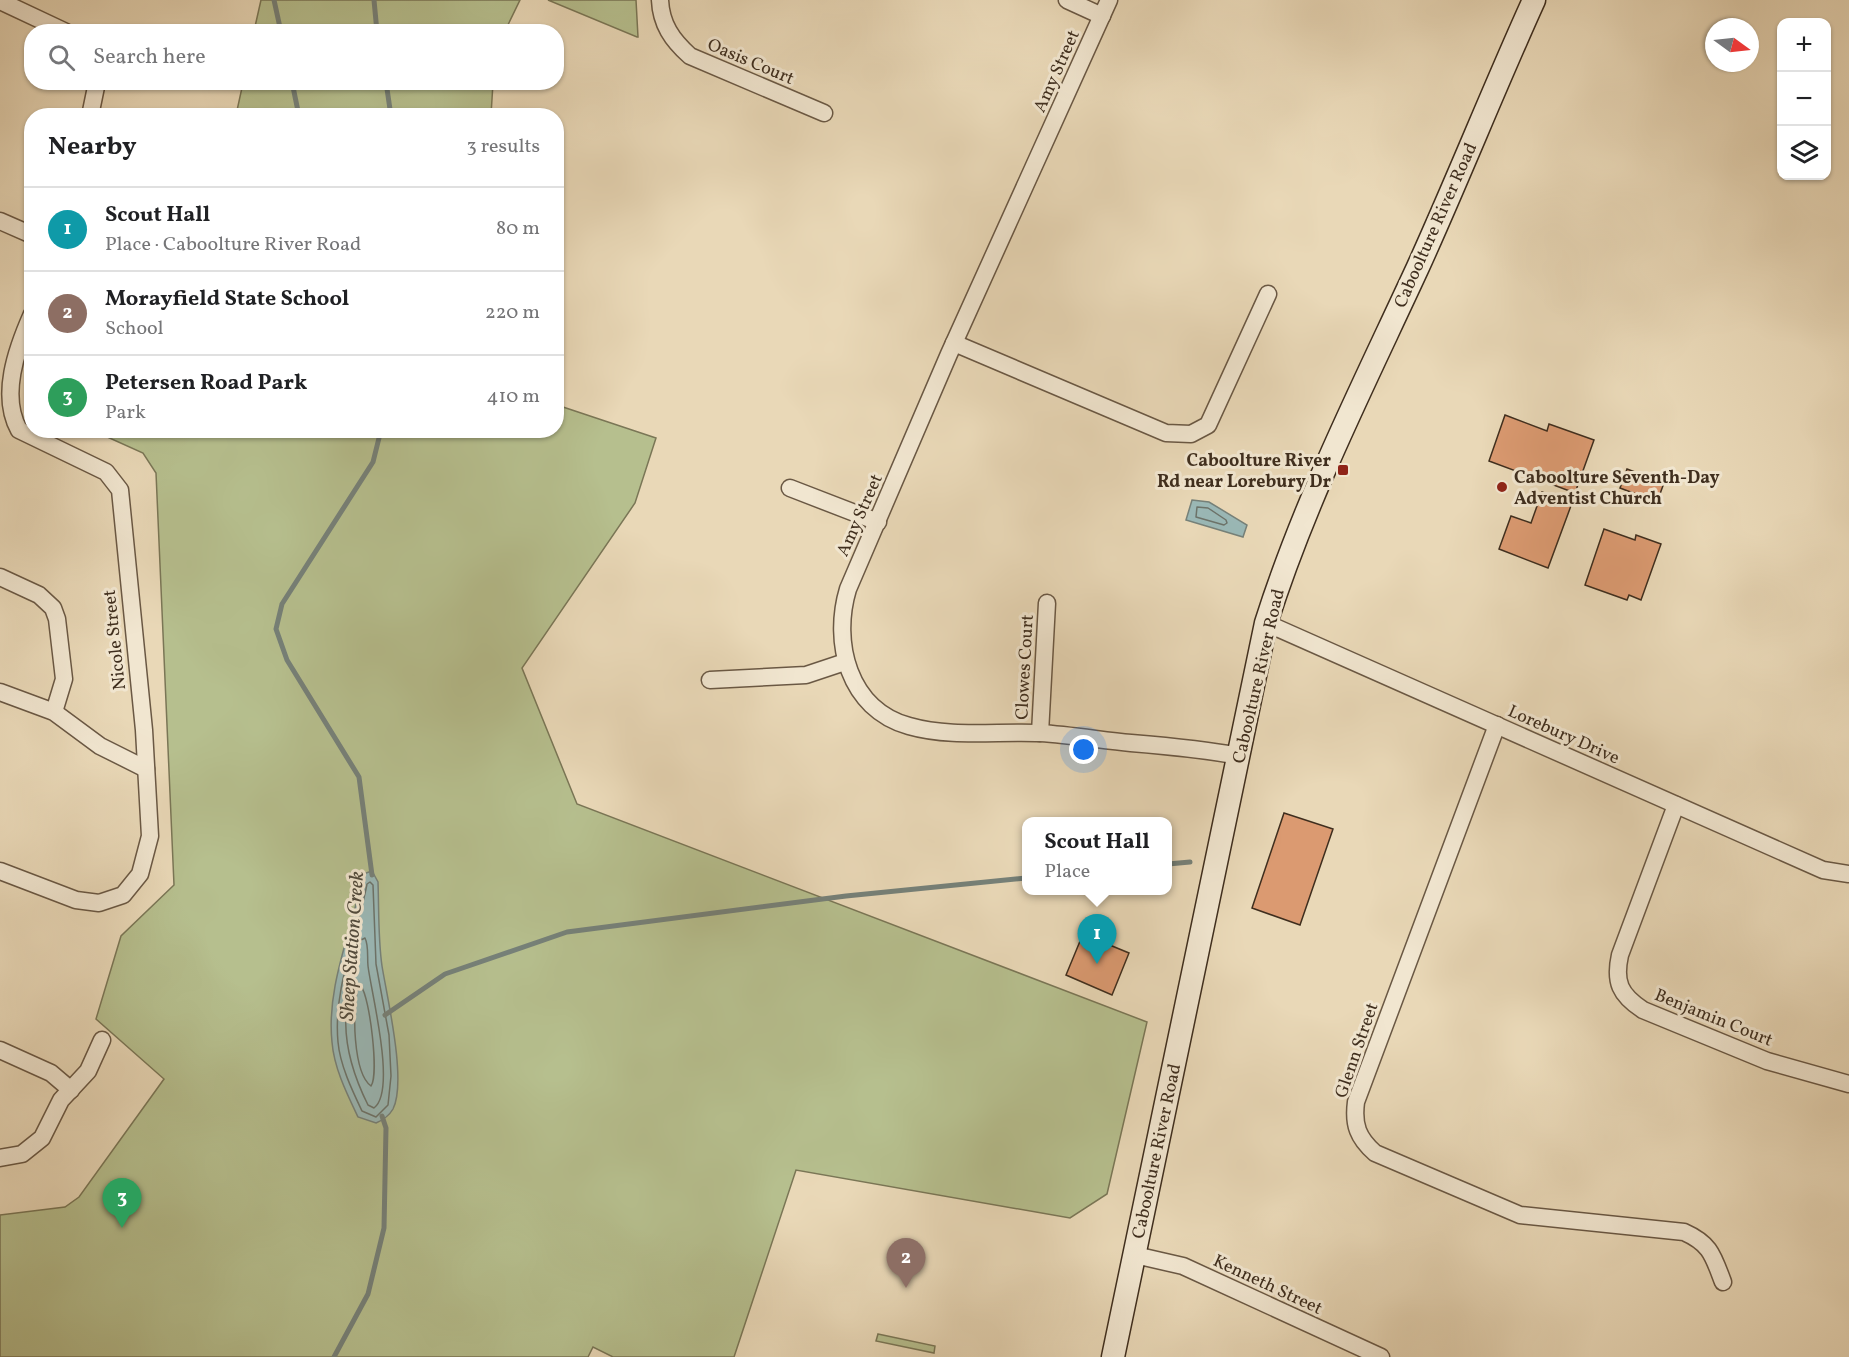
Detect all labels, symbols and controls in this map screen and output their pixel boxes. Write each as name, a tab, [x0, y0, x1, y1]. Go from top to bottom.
north arrow	[1705, 18, 1759, 72]
map controls	[1777, 18, 1831, 180]
button: +	[1777, 18, 1831, 72]
search box	[24, 24, 564, 90]
street label: Amy Street	[1028, 26, 1087, 117]
street label: Oasis Court	[703, 33, 798, 92]
icon: search	[45, 41, 78, 74]
text: Search here	[93, 42, 206, 73]
button: −	[1777, 72, 1831, 126]
button: layers	[1777, 126, 1831, 180]
text: Nearby	[48, 129, 137, 165]
text: 3 results	[466, 133, 540, 161]
street label: Caboolture River Road	[1389, 139, 1484, 312]
text: Scout Hall	[105, 200, 210, 231]
text: 1	[63, 215, 72, 243]
text: 80 m	[496, 215, 540, 243]
text: Place · Caboolture River Road	[105, 231, 361, 259]
text: Morayfield State School	[105, 284, 349, 315]
text: 2	[62, 299, 73, 327]
text: 220 m	[485, 299, 540, 327]
text: School	[105, 315, 163, 343]
text: Petersen Road Park	[105, 368, 307, 399]
text: 3	[62, 383, 73, 411]
text: 410 m	[487, 383, 540, 411]
text: Park	[105, 399, 146, 427]
place label: Caboolture River Rd near Lorebury Dr	[1157, 449, 1331, 495]
marker: Caboolture River Rd near Lorebury Dr	[1336, 463, 1350, 477]
place label: Caboolture Seventh-Day Adventist Church	[1514, 466, 1720, 512]
street label: Amy Street	[831, 470, 890, 561]
marker: Caboolture Seventh-Day Adventist Church	[1495, 480, 1509, 494]
street label: Caboolture River Road	[1227, 587, 1292, 766]
street label: Nicole Street	[98, 588, 133, 691]
street label: Clowes Court	[1010, 614, 1041, 720]
street label: Lorebury Drive	[1503, 700, 1623, 771]
your location	[1069, 735, 1098, 764]
popup	[1022, 817, 1172, 895]
text: Scout Hall	[1044, 827, 1150, 858]
text: Place	[1044, 858, 1090, 886]
water label: Sheep Station Creek	[334, 871, 372, 1022]
pin: 1	[1078, 914, 1116, 964]
street label: Benjamin Court	[1651, 983, 1776, 1054]
street label: Glenn Street	[1329, 999, 1385, 1102]
street label: Caboolture River Road	[1127, 1061, 1188, 1241]
pin: 3	[102, 1178, 142, 1228]
pin: 2	[886, 1238, 926, 1288]
street label: Kenneth Street	[1209, 1249, 1326, 1322]

